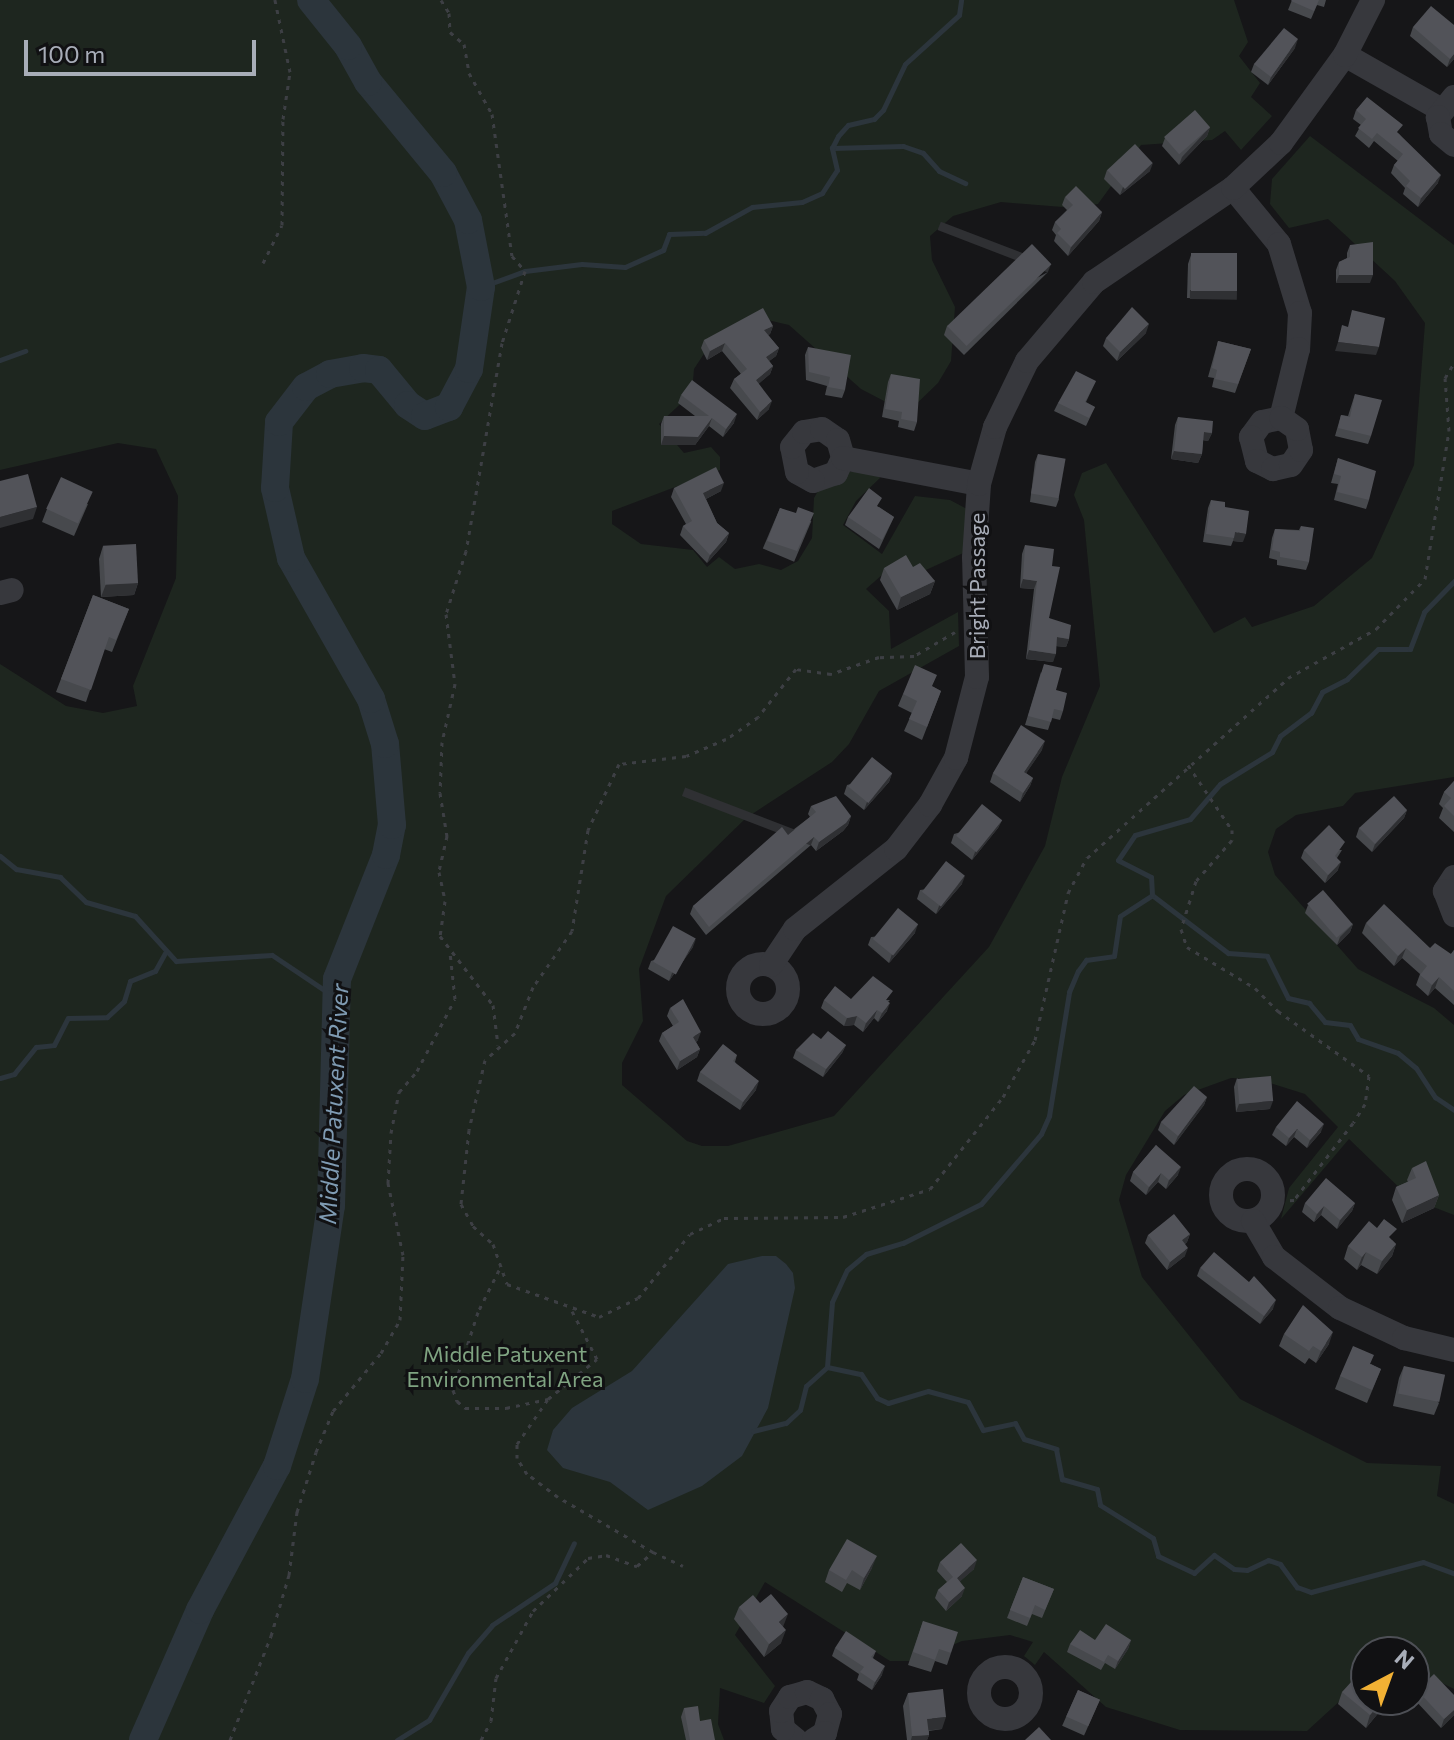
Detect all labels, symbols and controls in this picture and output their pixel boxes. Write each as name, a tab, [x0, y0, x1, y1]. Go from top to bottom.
scale bar	[28, 24, 260, 74]
text: 100 m	[38, 39, 105, 68]
street label: Bright Passage	[964, 513, 990, 659]
water label: Middle Patuxent River	[312, 983, 354, 1225]
park label: Middle Patuxent Environmental Area	[407, 1340, 603, 1392]
north arrow	[1350, 1636, 1430, 1716]
text: N	[1390, 1643, 1420, 1675]

